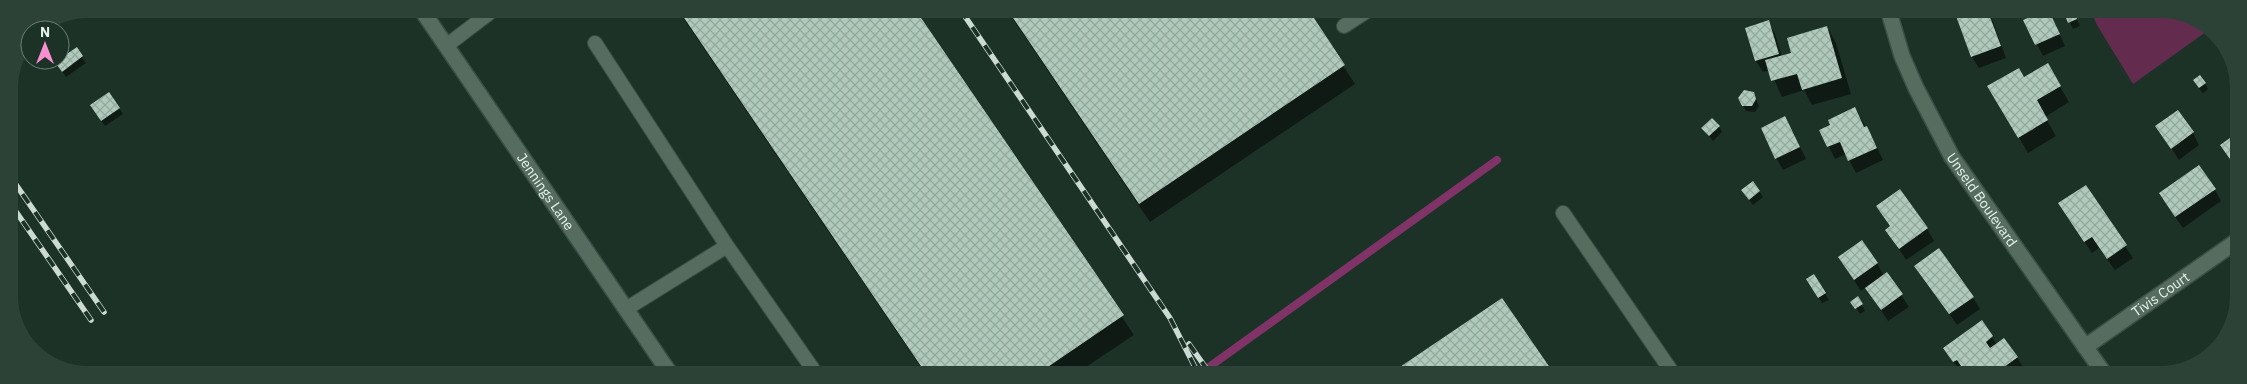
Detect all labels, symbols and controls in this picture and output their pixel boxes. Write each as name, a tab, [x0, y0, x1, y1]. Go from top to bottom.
north arrow	[20, 20, 70, 70]
text: N	[40, 23, 50, 41]
street label: Jennings Lane	[513, 149, 579, 234]
street label: Unseld Boulevard	[1943, 149, 2021, 250]
street label: Tivis Court	[2128, 268, 2193, 321]

